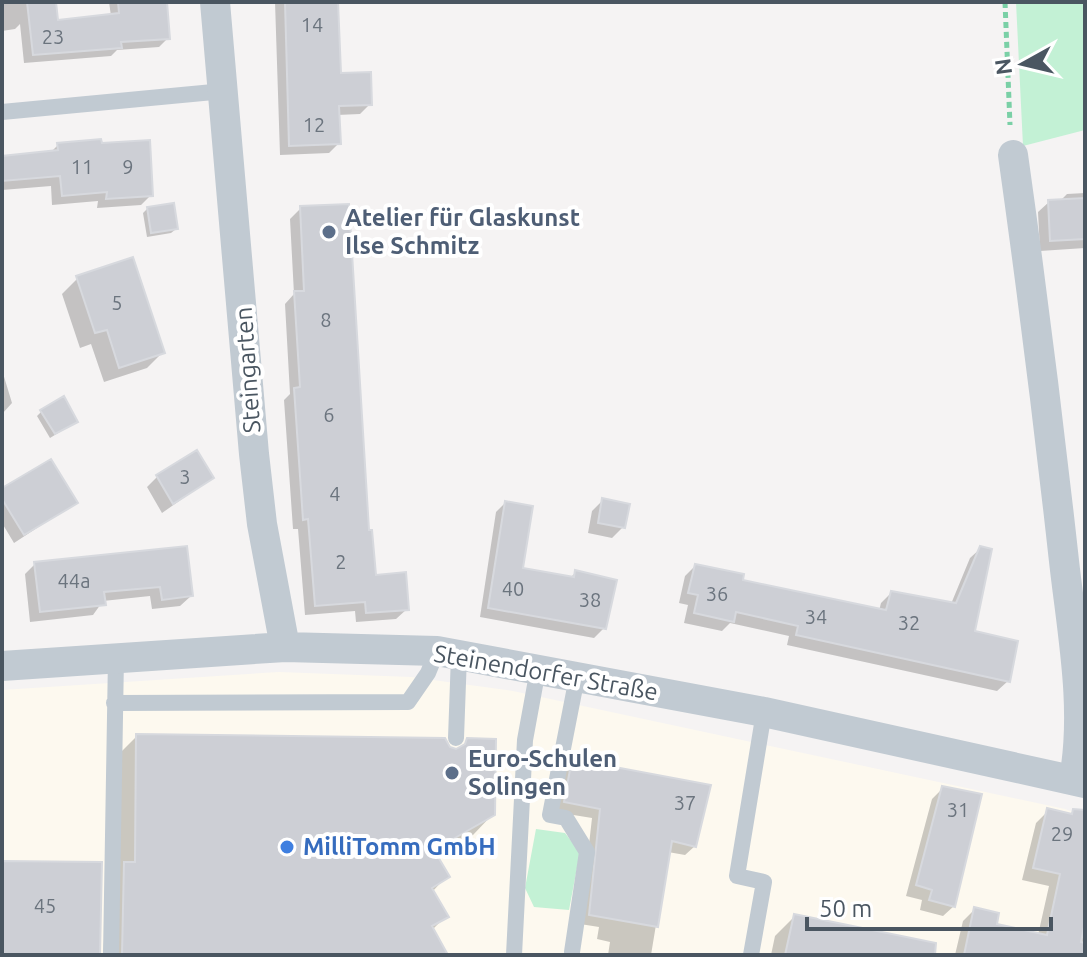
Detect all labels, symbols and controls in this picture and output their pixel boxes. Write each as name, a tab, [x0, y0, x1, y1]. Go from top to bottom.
house number: 14	[301, 13, 323, 36]
north arrow	[983, 24, 1063, 104]
house number: 23	[42, 25, 64, 48]
text: N	[989, 57, 1016, 77]
house number: 12	[303, 113, 325, 136]
house number: 11	[71, 155, 93, 178]
house number: 9	[122, 155, 134, 178]
place label: Atelier für Glaskunst Ilse Schmitz	[345, 204, 580, 259]
marker: Atelier für Glaskunst Ilse Schmitz	[320, 223, 338, 241]
house number: 5	[111, 291, 123, 314]
street label: Steingarten	[230, 306, 265, 434]
house number: 8	[320, 308, 332, 331]
house number: 6	[323, 403, 335, 426]
house number: 3	[179, 465, 191, 488]
house number: 4	[329, 482, 341, 505]
house number: 2	[335, 550, 347, 573]
house number: 44a	[58, 569, 90, 592]
house number: 40	[502, 577, 524, 600]
house number: 36	[706, 582, 728, 605]
house number: 38	[579, 588, 601, 611]
house number: 34	[805, 605, 827, 628]
house number: 32	[898, 611, 920, 634]
street label: Steinendorfer Straße	[432, 640, 660, 706]
place label: Euro-Schulen Solingen	[468, 745, 617, 800]
marker: Euro-Schulen Solingen	[443, 764, 461, 782]
house number: 37	[674, 791, 696, 814]
house number: 31	[947, 798, 969, 821]
house number: 29	[1051, 822, 1073, 845]
place label: MilliTomm GmbH	[303, 833, 496, 860]
marker: MilliTomm GmbH	[278, 838, 296, 856]
scale bar	[807, 881, 1051, 931]
house number: 45	[34, 894, 56, 917]
text: 50 m	[819, 895, 872, 922]

